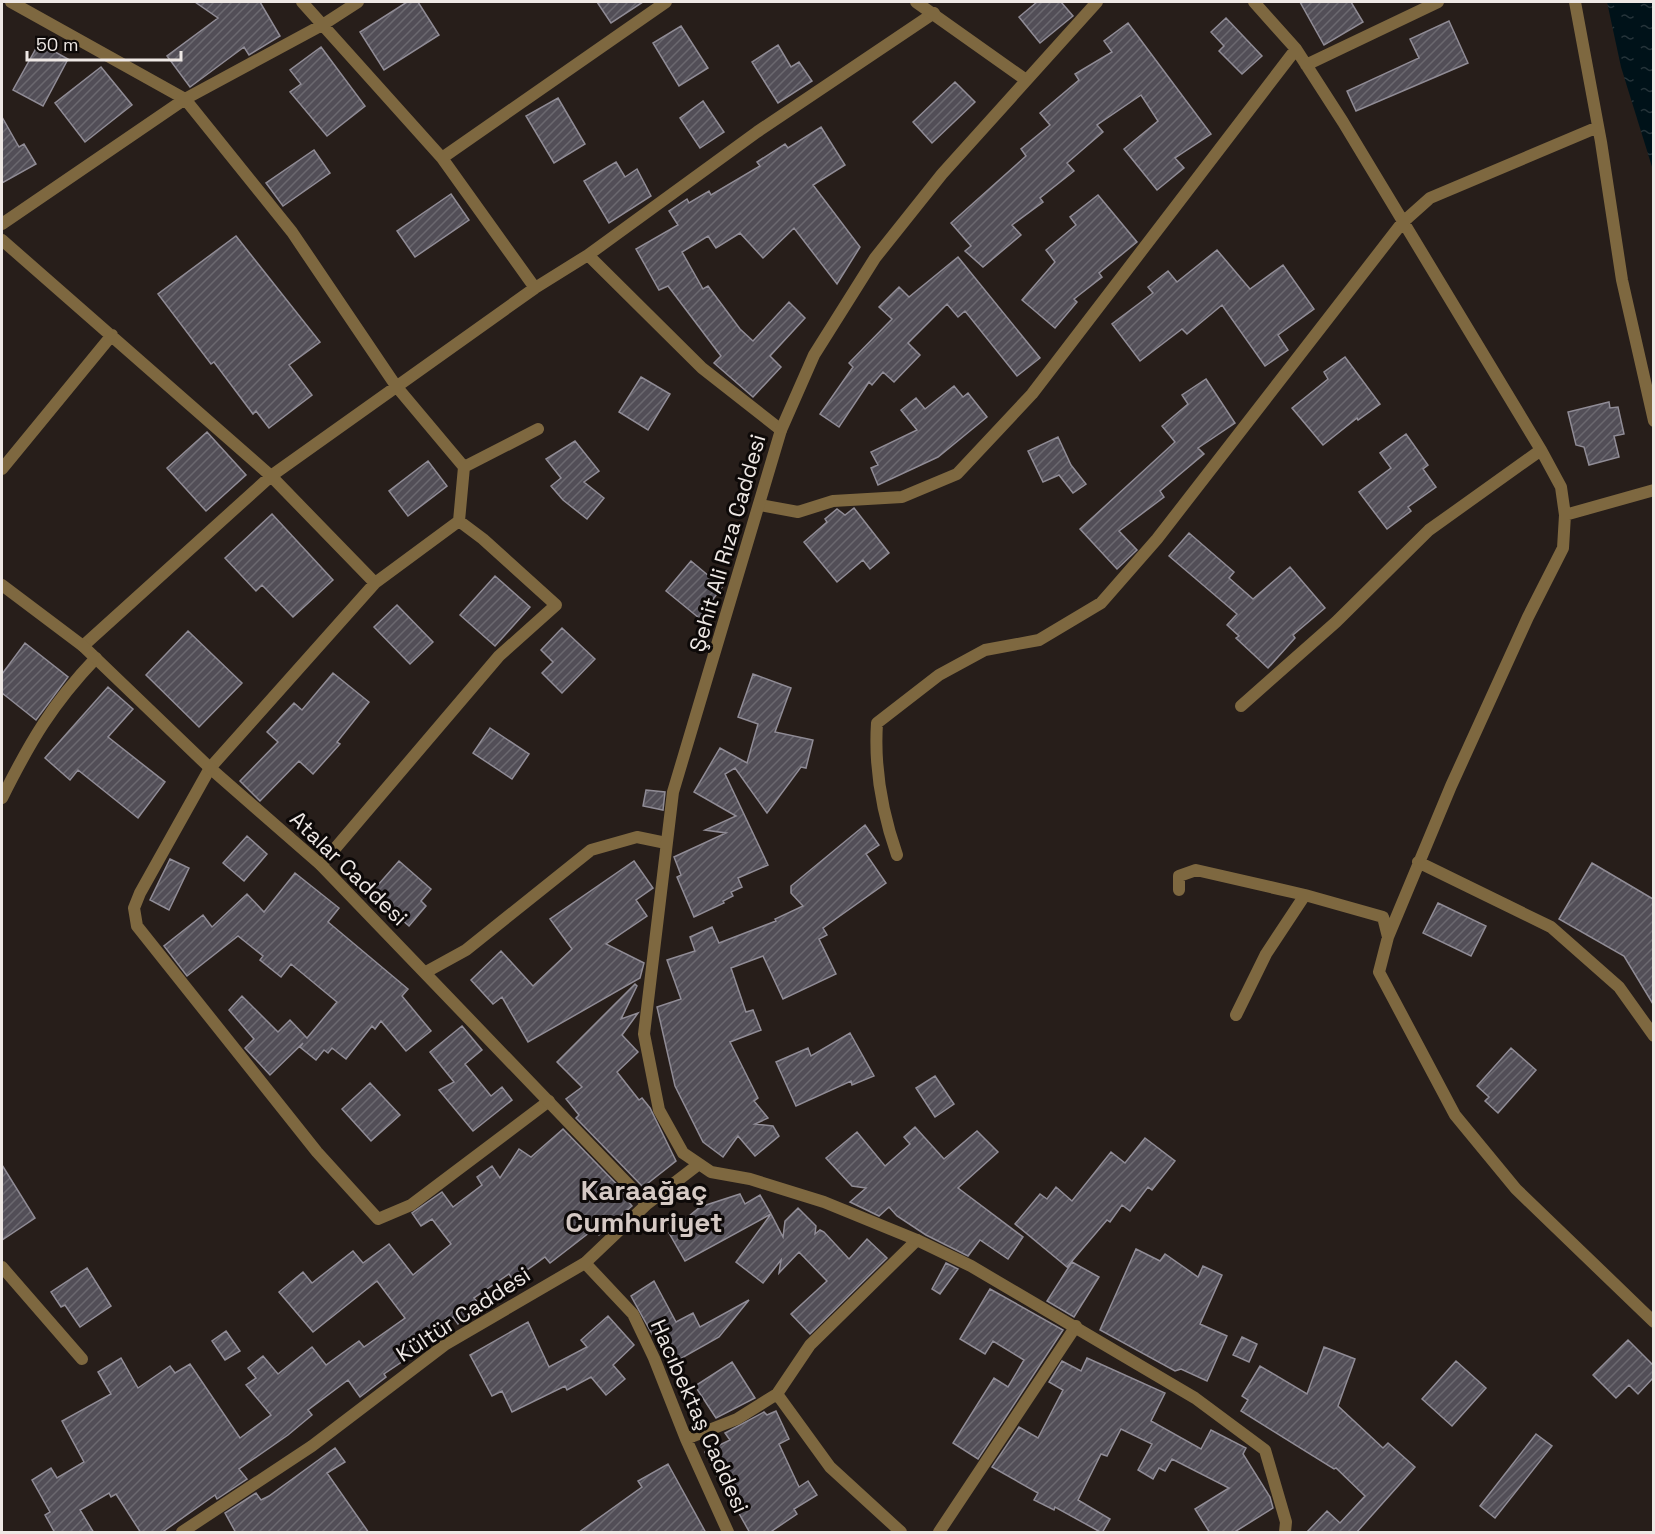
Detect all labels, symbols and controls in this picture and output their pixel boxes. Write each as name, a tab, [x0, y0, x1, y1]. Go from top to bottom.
scale bar	[27, 24, 182, 62]
text: 50 m	[36, 33, 78, 56]
street label: Şehit Ali Rıza Caddesi	[683, 431, 771, 655]
street label: Atalar Caddesi	[284, 805, 414, 931]
district label: Karaağaç Cumhuriyet	[565, 1172, 723, 1240]
street label: Kültür Caddesi	[391, 1260, 535, 1368]
street label: Hacıbektaş Caddesi	[645, 1315, 755, 1517]

